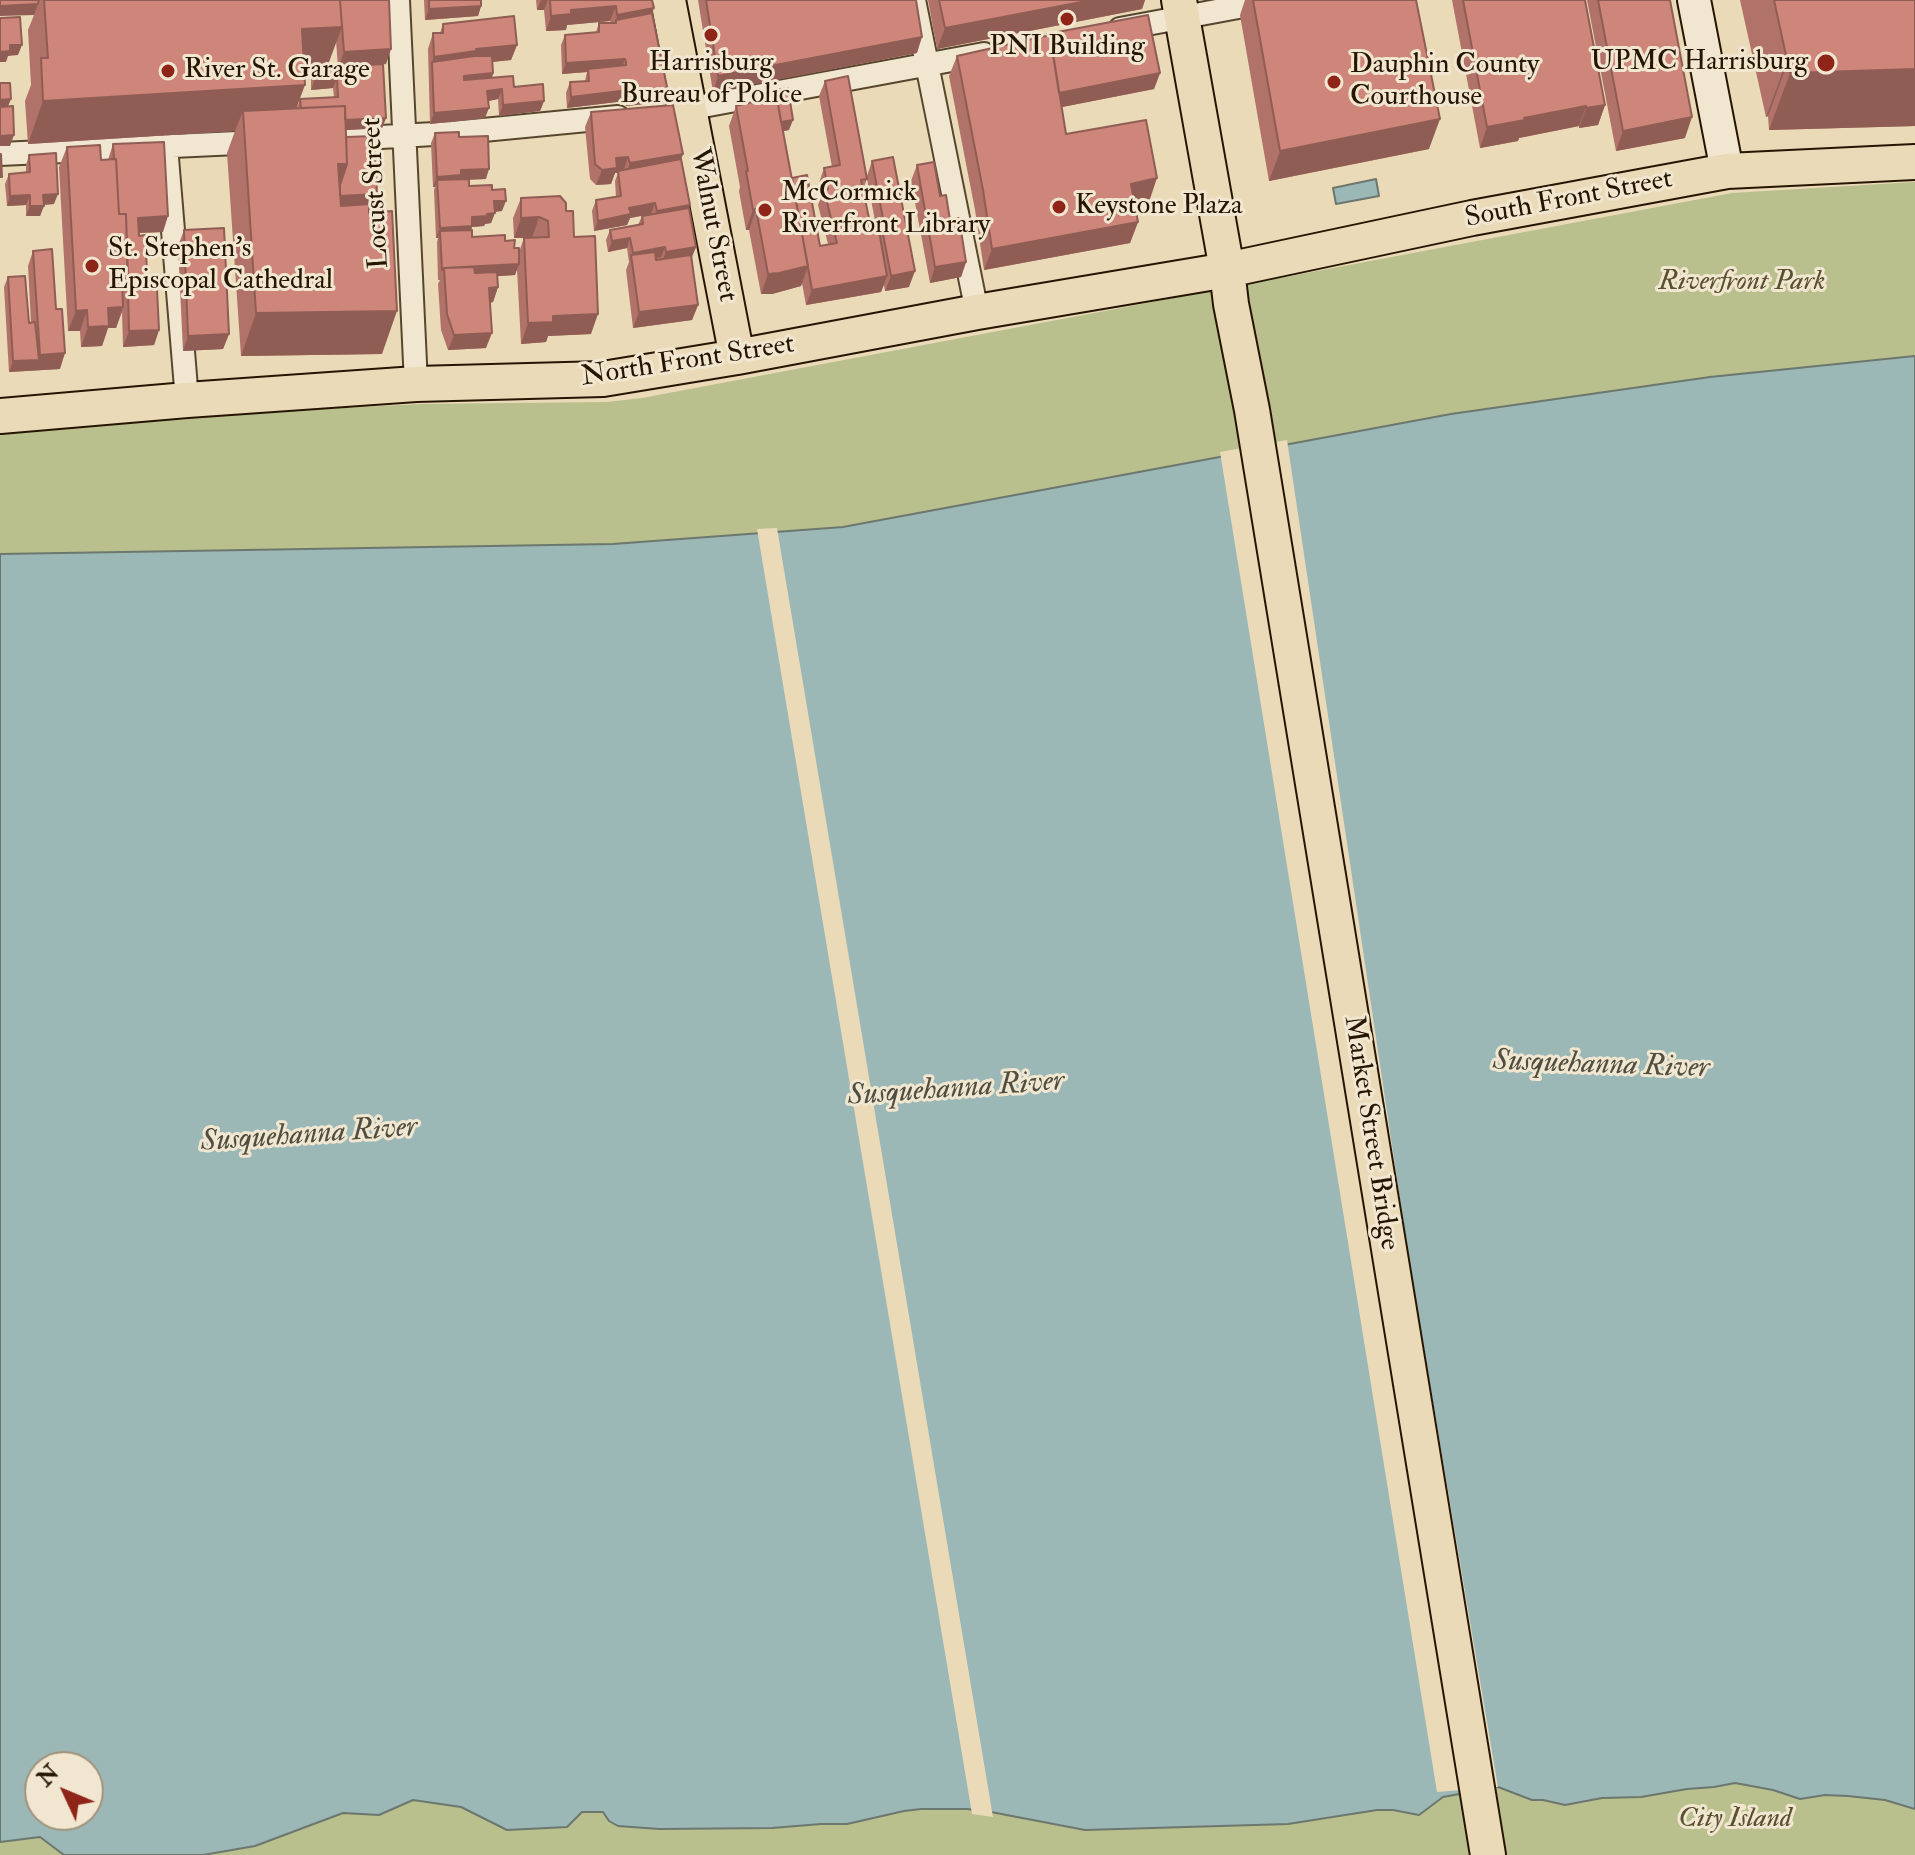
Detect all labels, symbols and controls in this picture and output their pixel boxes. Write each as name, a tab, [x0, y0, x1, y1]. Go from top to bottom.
marker: PNI Building	[1058, 10, 1076, 28]
marker: Harrisburg Bureau of Police	[702, 26, 720, 44]
place label: PNI Building	[989, 31, 1145, 65]
place label: UPMC Harrisburg	[1591, 46, 1808, 80]
place label: Harrisburg Bureau of Police	[620, 47, 802, 113]
place label: Dauphin County Courthouse	[1350, 49, 1539, 115]
marker: UPMC Harrisburg	[1815, 52, 1837, 74]
place label: River St. Garage	[184, 54, 370, 88]
marker: River St. Garage	[159, 62, 177, 80]
marker: Dauphin County Courthouse	[1325, 73, 1343, 91]
street label: Locust Street	[356, 116, 398, 270]
street label: Walnut Street	[681, 145, 743, 305]
street label: South Front Street	[1462, 163, 1676, 237]
place label: McCormick Riverfront Library	[781, 177, 990, 243]
place label: Keystone Plaza	[1075, 190, 1242, 224]
marker: Keystone Plaza	[1050, 198, 1068, 216]
marker: McCormick Riverfront Library	[756, 201, 774, 219]
place label: St. Stephen’s Episcopal Cathedral	[108, 233, 333, 299]
marker: St. Stephen’s Episcopal Cathedral	[83, 257, 101, 275]
park label: Riverfront Park	[1659, 266, 1825, 300]
street label: North Front Street	[579, 329, 797, 395]
street label: Market Street Bridge	[1335, 1013, 1405, 1253]
water label: Susquehanna River	[1492, 1044, 1710, 1088]
water label: Susquehanna River	[847, 1064, 1065, 1116]
water label: Susquehanna River	[200, 1110, 418, 1162]
north arrow	[24, 1751, 104, 1831]
text: N	[31, 1759, 65, 1793]
park label: City Island	[1678, 1803, 1792, 1837]

